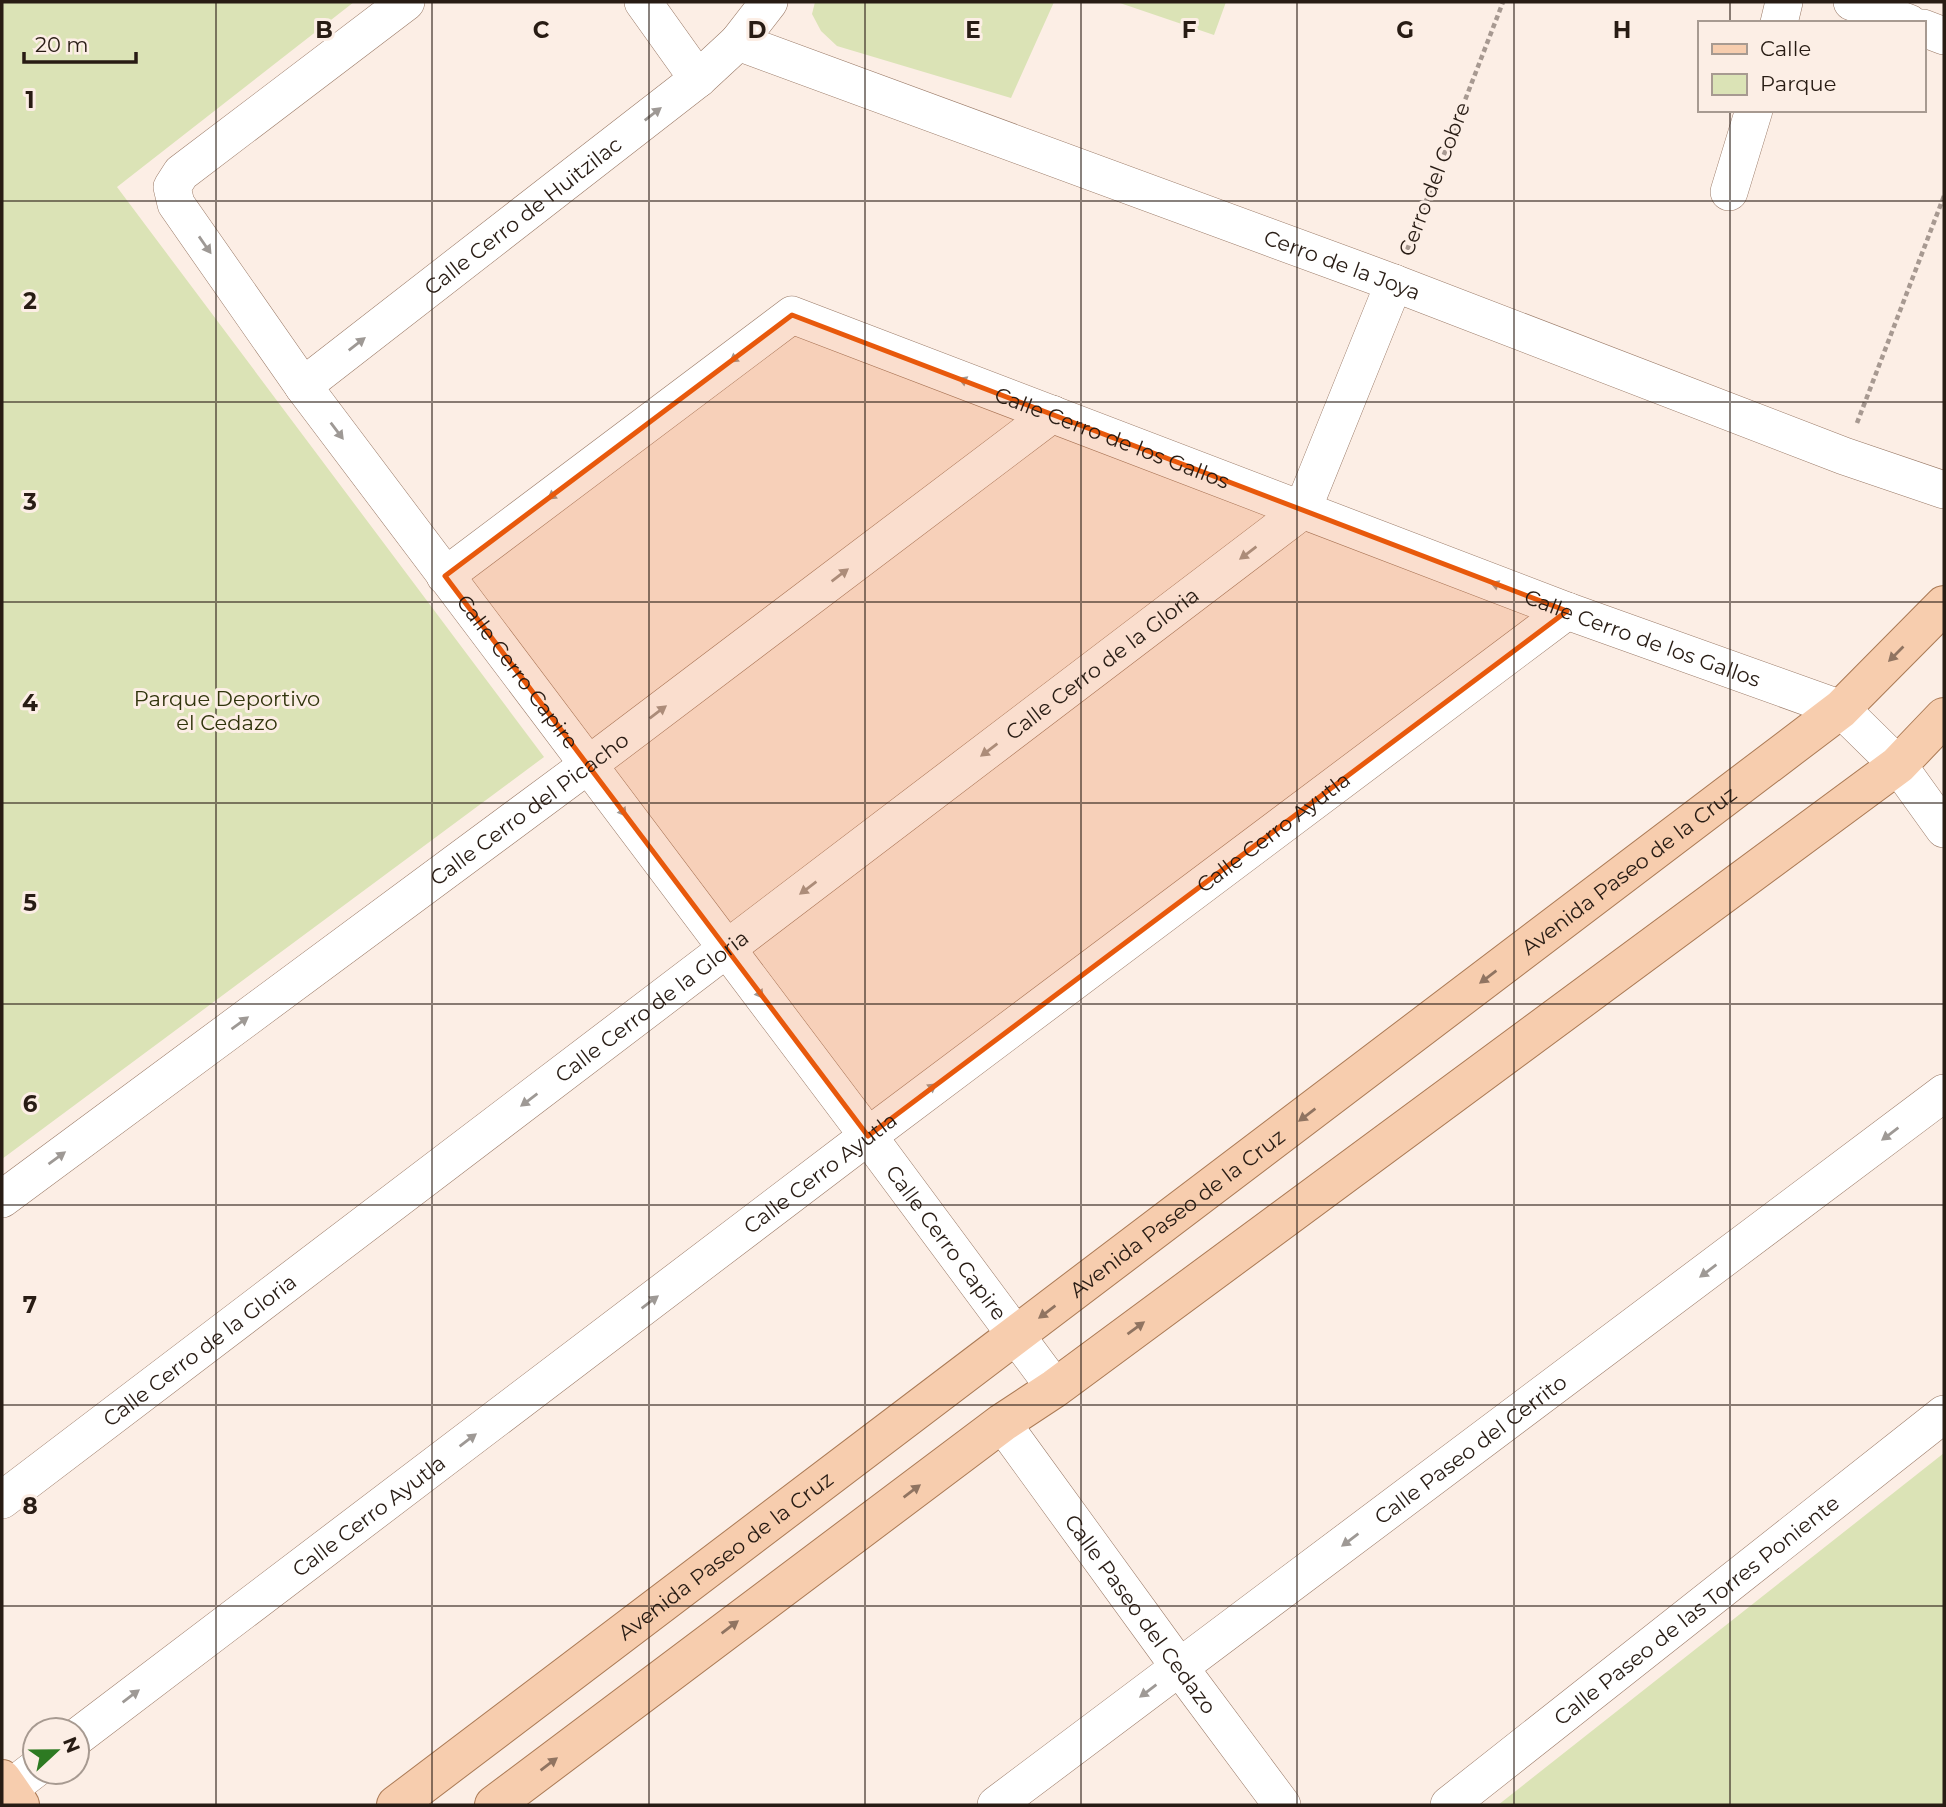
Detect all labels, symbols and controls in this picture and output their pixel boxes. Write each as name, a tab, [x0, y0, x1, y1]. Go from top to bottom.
text: B	[315, 16, 333, 44]
text: C	[533, 16, 550, 44]
text: D	[748, 16, 767, 44]
text: E	[965, 16, 981, 44]
text: F	[1182, 16, 1197, 44]
text: G	[1396, 16, 1414, 44]
text: H	[1613, 16, 1631, 44]
scale bar	[24, 21, 136, 65]
legend	[1698, 21, 1925, 112]
text: 20 m	[35, 32, 89, 57]
text: Calle	[1760, 36, 1811, 61]
text: Parque	[1760, 71, 1836, 96]
text: 1	[25, 86, 35, 114]
street label: Cerro del Cobre	[1393, 98, 1475, 260]
one-way arrow	[643, 106, 661, 121]
street label: Calle Cerro de Huitzilac	[419, 131, 626, 300]
street label: Cerro de la Joya	[1261, 224, 1424, 305]
one-way arrow	[198, 236, 212, 254]
text: 2	[23, 287, 37, 315]
one-way arrow	[348, 337, 366, 351]
one-way arrow	[729, 349, 747, 363]
one-way arrow	[957, 376, 978, 387]
street label: Calle Cerro de los Gallos	[991, 381, 1233, 493]
one-way arrow	[329, 421, 344, 439]
one-way arrow	[547, 485, 565, 499]
text: 3	[22, 488, 37, 516]
one-way arrow	[1239, 545, 1257, 560]
one-way arrow	[831, 568, 849, 582]
one-way arrow	[1490, 581, 1511, 592]
street label: Calle Cerro de la Gloria	[1000, 582, 1203, 745]
street label: Calle Cerro de los Gallos	[1521, 583, 1764, 692]
street label: Calle Cerro Capire	[452, 589, 584, 754]
one-way arrow	[1889, 645, 1905, 662]
park label: Parque Deportivo el Cedazo	[134, 686, 320, 735]
text: 4	[22, 689, 38, 717]
one-way arrow	[649, 705, 668, 719]
street label: Calle Cerro del Picacho	[425, 727, 633, 890]
one-way arrow	[980, 743, 998, 757]
street label: Calle Cerro Ayutla	[1191, 766, 1355, 897]
street label: Avenida Paseo de la Cruz	[1516, 781, 1741, 960]
one-way arrow	[613, 799, 628, 817]
one-way arrow	[799, 881, 817, 895]
text: 5	[23, 889, 37, 917]
street label: Calle Cerro de la Gloria	[550, 924, 753, 1087]
one-way arrow	[1479, 970, 1497, 984]
one-way arrow	[750, 981, 764, 1000]
one-way arrow	[230, 1015, 248, 1030]
one-way arrow	[919, 1083, 937, 1098]
text: 6	[23, 1090, 38, 1118]
one-way arrow	[521, 1092, 539, 1107]
street label: Calle Cerro Ayutla	[738, 1107, 901, 1239]
one-way arrow	[1298, 1107, 1316, 1122]
street label: Avenida Paseo de la Cruz	[1064, 1123, 1289, 1302]
one-way arrow	[1880, 1127, 1899, 1141]
one-way arrow	[47, 1151, 66, 1165]
street label: Calle Cerro Capire	[881, 1160, 1013, 1325]
one-way arrow	[1699, 1263, 1717, 1277]
street label: Calle Cerro de la Gloria	[98, 1268, 301, 1431]
text: 7	[23, 1291, 37, 1319]
one-way arrow	[640, 1294, 658, 1309]
one-way arrow	[1039, 1304, 1057, 1319]
one-way arrow	[1127, 1321, 1145, 1335]
street label: Calle Paseo del Cerrito	[1369, 1369, 1571, 1529]
one-way arrow	[459, 1432, 477, 1447]
street label: Calle Cerro Ayutla	[287, 1450, 450, 1582]
street label: Avenida Paseo de la Cruz	[613, 1466, 837, 1645]
one-way arrow	[903, 1483, 921, 1498]
street label: Calle Paseo de las Torres Poniente	[1549, 1490, 1844, 1730]
text: 8	[22, 1492, 38, 1520]
street label: Calle Paseo del Cedazo	[1060, 1509, 1222, 1719]
one-way arrow	[1341, 1533, 1359, 1547]
one-way arrow	[721, 1620, 739, 1635]
one-way arrow	[1140, 1684, 1158, 1699]
one-way arrow	[122, 1688, 140, 1703]
north arrow	[21, 1716, 91, 1786]
text: N	[58, 1733, 85, 1756]
one-way arrow	[539, 1757, 557, 1772]

